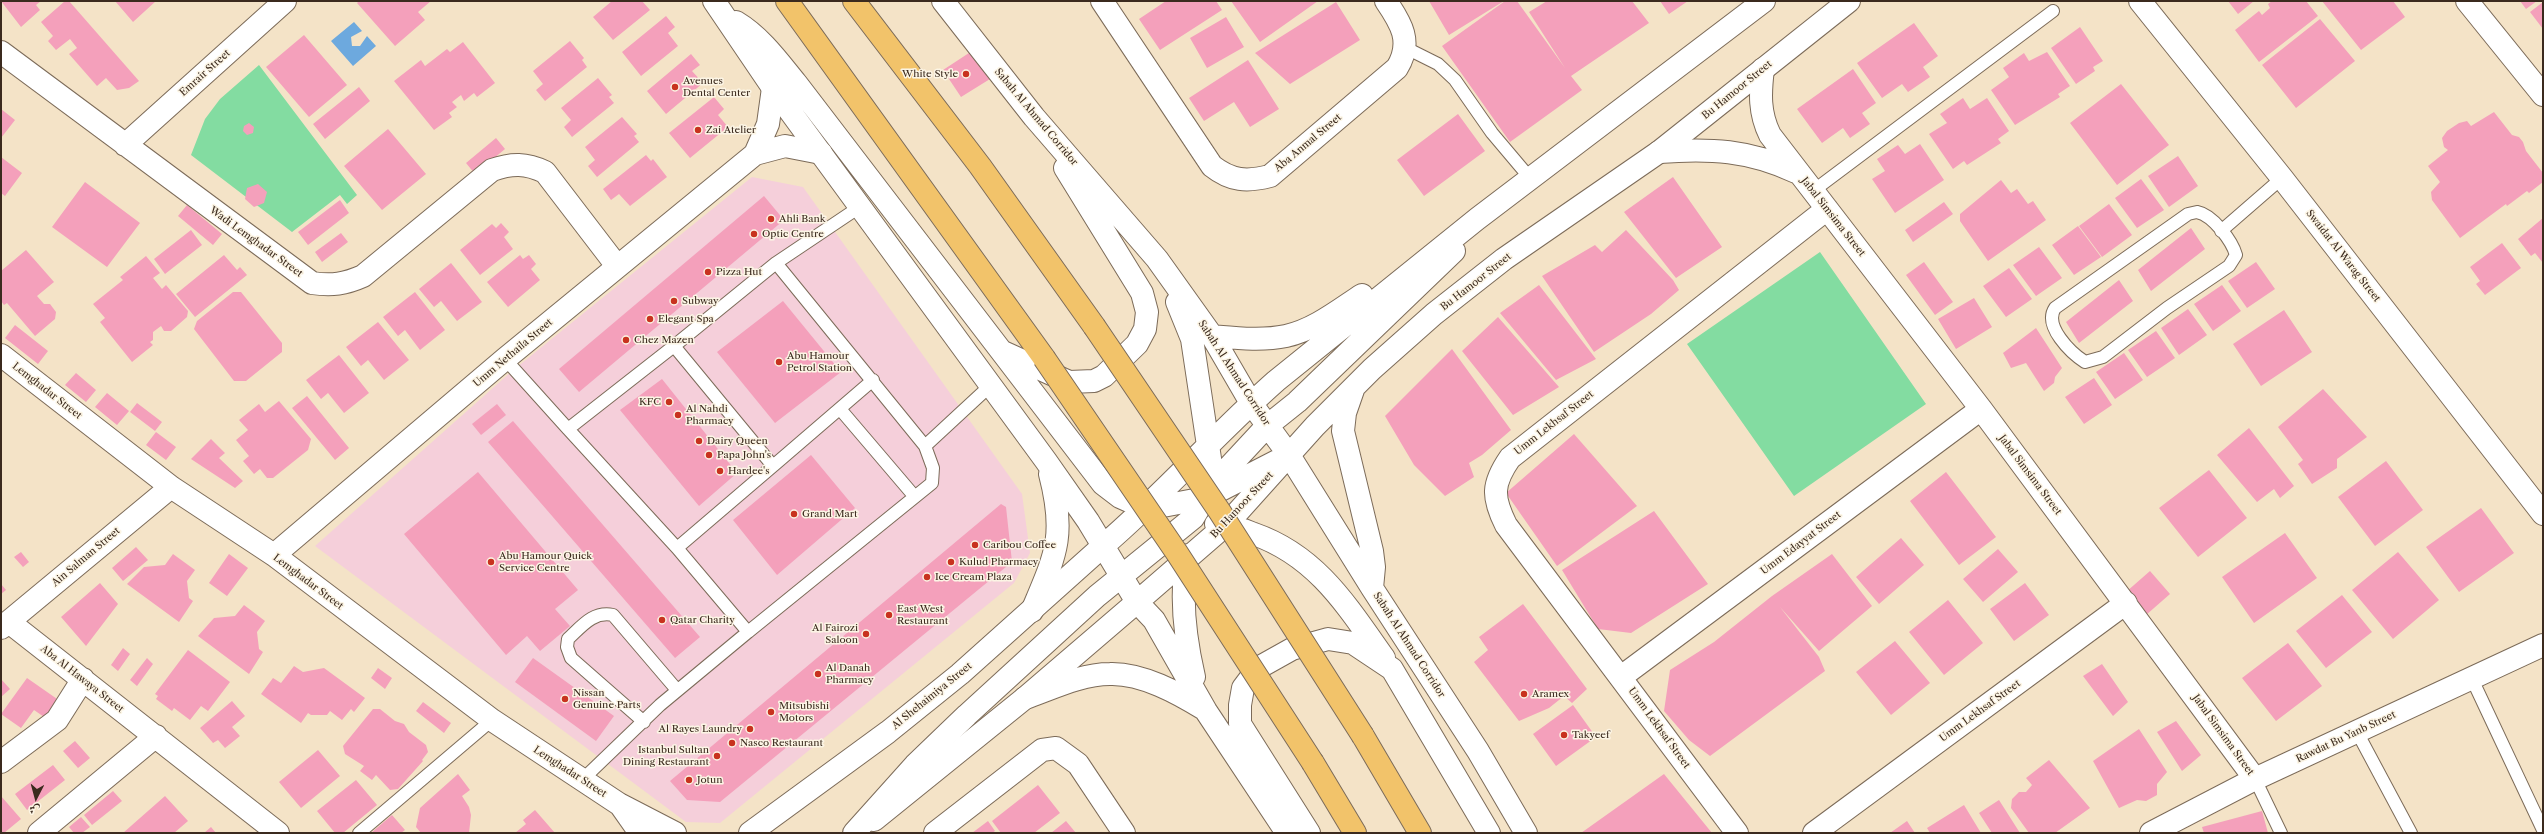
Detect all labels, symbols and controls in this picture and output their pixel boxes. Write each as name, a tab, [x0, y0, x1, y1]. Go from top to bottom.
street label: Emrair Street	[177, 47, 233, 99]
street label: Bu Hamoor Street	[1700, 58, 1774, 122]
street label: Sabah Al Ahmad Corridor	[992, 66, 1080, 168]
place label: White Style	[902, 68, 958, 80]
marker: White Style	[961, 69, 971, 79]
place label: Avenues Dental Center	[683, 75, 750, 98]
marker: Avenues Dental Center	[670, 82, 680, 92]
street label: Aba Anmal Street	[1272, 112, 1344, 174]
place label: Zai Atelier	[706, 124, 756, 136]
marker: Zai Atelier	[693, 125, 703, 135]
street label: Jabal Simsima Street	[1798, 175, 1868, 259]
street label: Wadi Lemghadar Street	[207, 204, 305, 280]
street label: Swaidat Al Warag Street	[2303, 207, 2383, 305]
place label: Ahli Bank	[779, 213, 826, 225]
marker: Ahli Bank	[766, 214, 776, 224]
place label: Optic Centre	[762, 228, 824, 240]
marker: Optic Centre	[749, 229, 759, 239]
street label: Bu Hamoor Street	[1438, 251, 1514, 313]
place label: Pizza Hut	[716, 266, 762, 278]
marker: Pizza Hut	[703, 267, 713, 277]
place label: Subway	[682, 295, 719, 307]
marker: Subway	[669, 296, 679, 306]
place label: Elegant Spa	[658, 313, 714, 325]
marker: Elegant Spa	[645, 314, 655, 324]
street label: Umm Nethaila Street	[471, 316, 555, 390]
street label: Sabah Al Ahmad Corridor	[1195, 318, 1273, 428]
place label: Chez Mazen	[634, 334, 694, 346]
marker: Chez Mazen	[621, 335, 631, 345]
place label: Abu Hamour Petrol Station	[787, 350, 852, 374]
marker: Abu Hamour Petrol Station	[774, 357, 784, 367]
street label: Lemghadar Street	[10, 360, 84, 422]
street label: Umm Lekhsaf Street	[1512, 388, 1596, 458]
place label: KFC	[639, 396, 661, 408]
marker: KFC	[664, 397, 674, 407]
place label: Al Nahdi Pharmacy	[686, 403, 734, 426]
marker: Al Nahdi Pharmacy	[673, 410, 683, 420]
street label: Jabal Simsima Street	[1996, 433, 2064, 517]
place label: Dairy Queen	[707, 435, 768, 447]
marker: Dairy Queen	[694, 436, 704, 446]
place label: Papa John's	[717, 449, 771, 461]
marker: Papa John's	[704, 450, 714, 460]
place label: Hardee's	[728, 465, 769, 477]
marker: Hardee's	[715, 466, 725, 476]
street label: Bu Hamoor Street	[1208, 469, 1276, 541]
place label: Grand Mart	[802, 508, 858, 520]
marker: Grand Mart	[789, 509, 799, 519]
street label: Umm Edayyat Street	[1758, 509, 1844, 577]
street label: Ain Salman Street	[49, 525, 123, 589]
place label: Caribou Coffee	[983, 539, 1056, 551]
marker: Caribou Coffee	[970, 540, 980, 550]
place label: Abu Hamour Quick Service Centre	[499, 550, 592, 574]
street label: Lemghadar Street	[271, 552, 345, 612]
place label: Kulud Pharmacy	[959, 556, 1038, 568]
marker: Abu Hamour Quick Service Centre	[486, 557, 496, 567]
marker: Kulud Pharmacy	[946, 557, 956, 567]
place label: Ice Cream Plaza	[935, 571, 1012, 583]
marker: Ice Cream Plaza	[922, 572, 932, 582]
street label: Sabah Al Ahmad Corridor	[1370, 590, 1448, 700]
place label: East West Restaurant	[897, 603, 948, 626]
marker: East West Restaurant	[884, 610, 894, 620]
place label: Qatar Charity	[670, 614, 735, 626]
marker: Qatar Charity	[657, 615, 667, 625]
place label: Al Fairozi Saloon	[812, 622, 858, 646]
marker: Al Fairozi Saloon	[861, 629, 871, 639]
street label: Aba Al Hawaya Street	[38, 643, 126, 715]
street label: Al Shehaimiya Street	[890, 660, 974, 732]
place label: Al Danah Pharmacy	[826, 662, 874, 686]
marker: Al Danah Pharmacy	[813, 669, 823, 679]
street label: Umm Lekhsaf Street	[1937, 678, 2023, 744]
street label: Umm Lekhsaf Street	[1626, 685, 1692, 771]
place label: Nissan Genuine Parts	[573, 687, 640, 710]
place label: Aramex	[1532, 688, 1569, 700]
marker: Aramex	[1519, 689, 1529, 699]
street label: Jabal Simsima Street	[2190, 692, 2256, 778]
marker: Nissan Genuine Parts	[560, 694, 570, 704]
place label: Mitsubishi Motors	[779, 700, 829, 724]
marker: Mitsubishi Motors	[766, 707, 776, 717]
street label: Rawdat Bu Yanb Street	[2294, 709, 2398, 765]
place label: Al Rayes Laundry	[659, 723, 742, 735]
marker: Al Rayes Laundry	[745, 724, 755, 734]
place label: Takyeef	[1572, 729, 1609, 741]
marker: Takyeef	[1559, 730, 1569, 740]
place label: Nasco Restaurant	[740, 737, 823, 749]
marker: Nasco Restaurant	[727, 738, 737, 748]
street label: Lemghadar Street	[531, 744, 609, 800]
place label: Istanbul Sultan Dining Restaurant	[623, 744, 709, 768]
marker: Istanbul Sultan Dining Restaurant	[712, 751, 722, 761]
place label: Jotun	[697, 774, 722, 786]
marker: Jotun	[684, 775, 694, 785]
north arrow	[16, 778, 56, 818]
text: ش	[29, 802, 41, 817]

